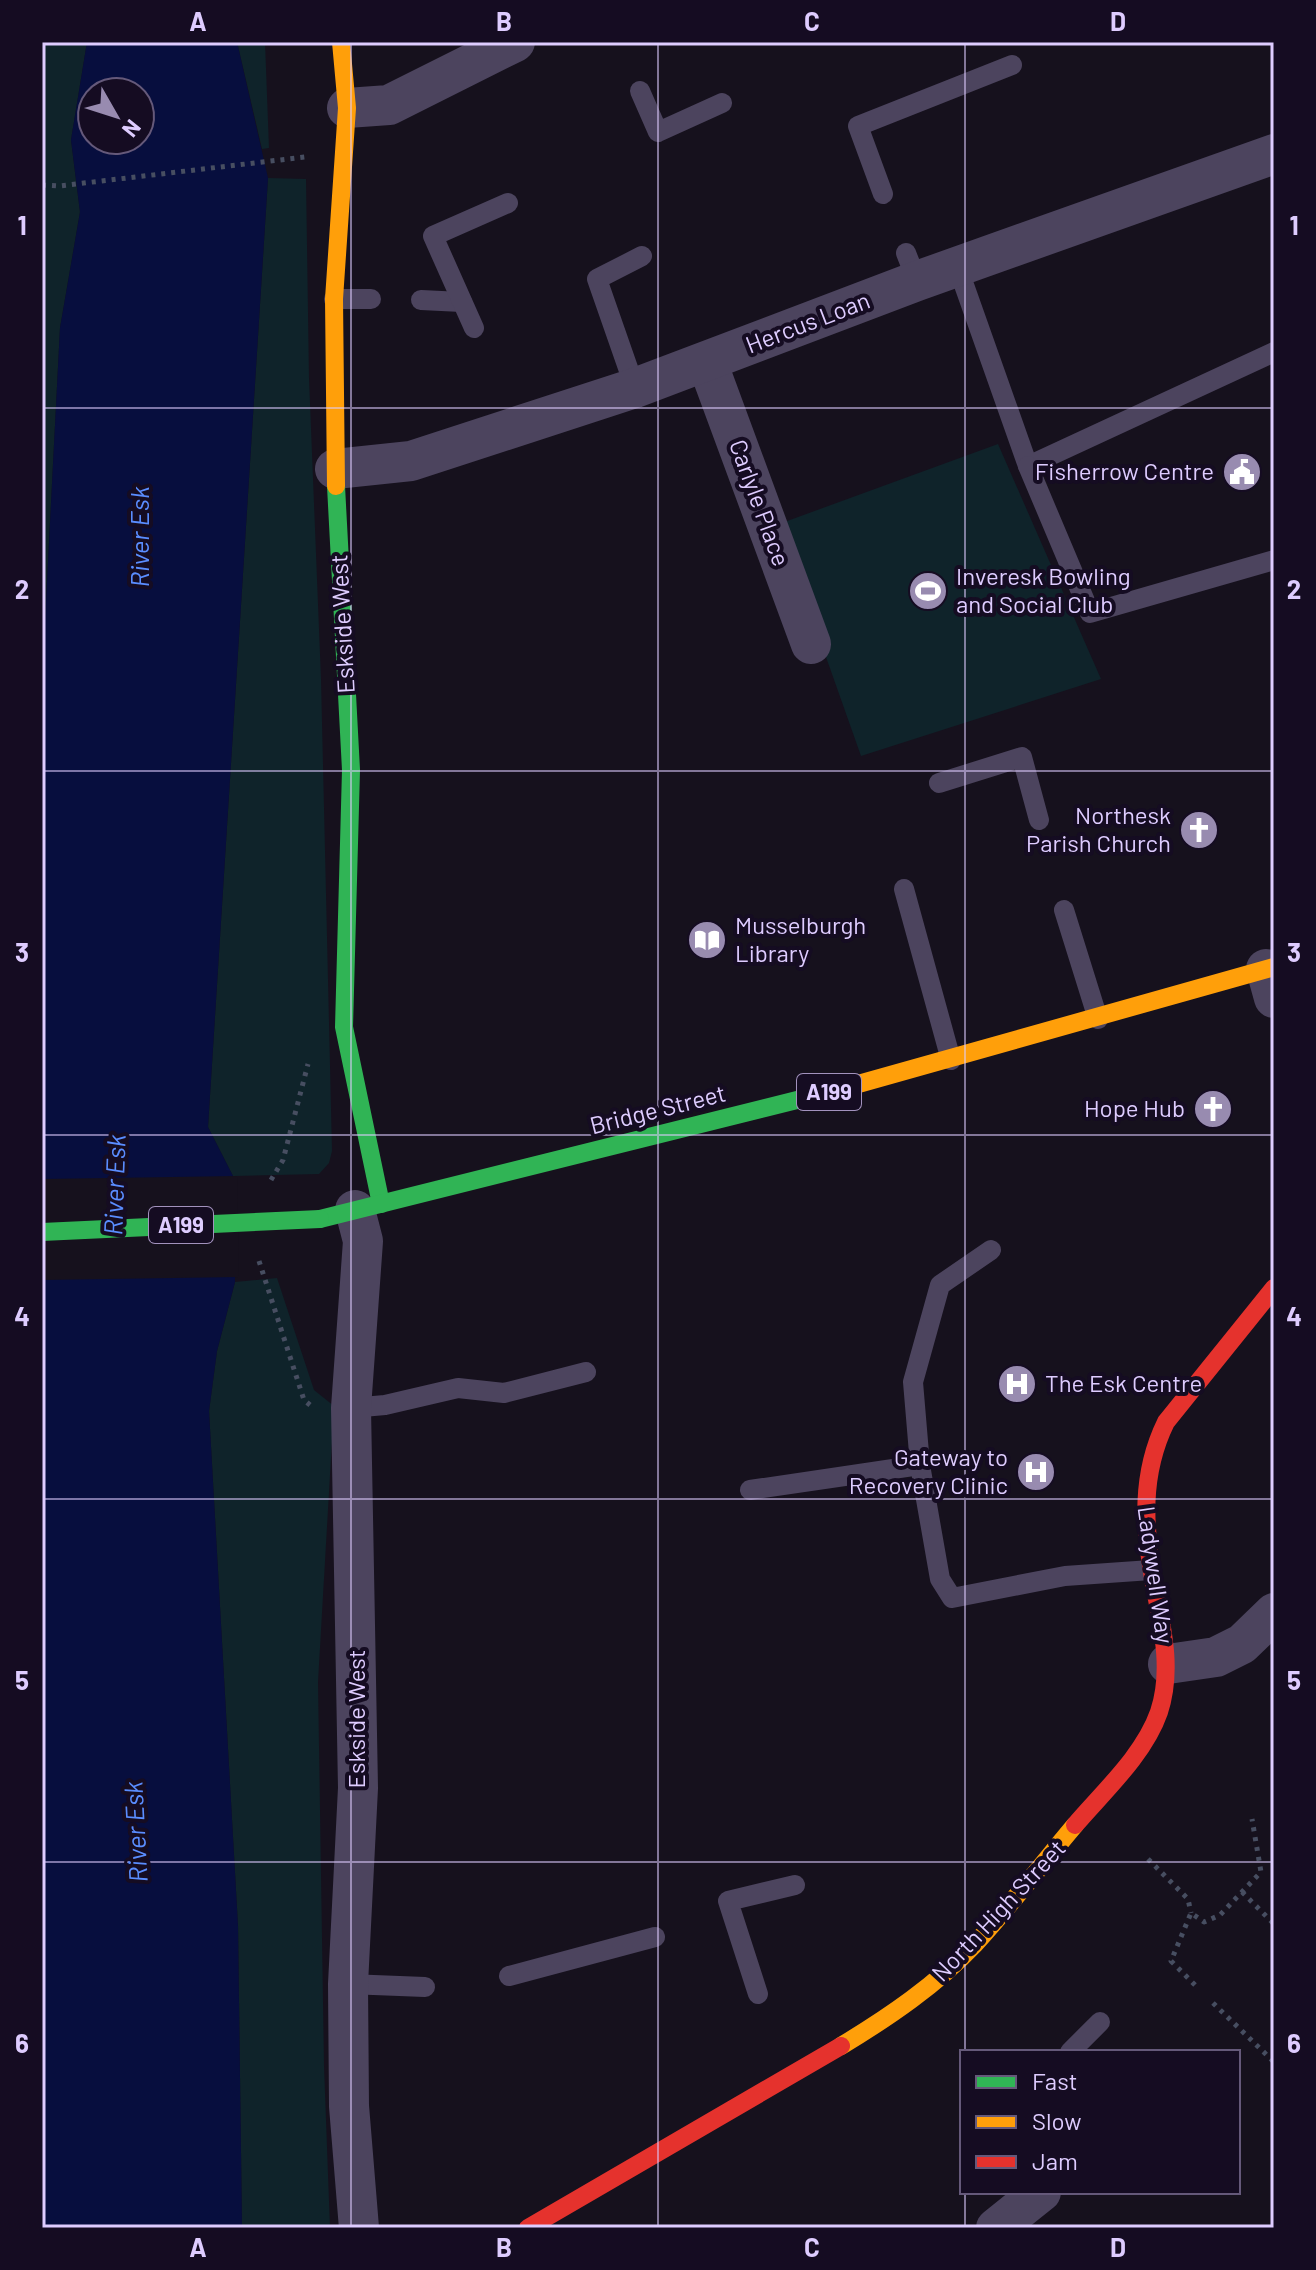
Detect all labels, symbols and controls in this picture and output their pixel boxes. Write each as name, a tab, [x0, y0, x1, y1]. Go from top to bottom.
text: A	[189, 5, 207, 36]
text: B	[496, 5, 512, 36]
text: C	[804, 5, 820, 36]
text: D	[1110, 5, 1126, 36]
north arrow	[76, 76, 156, 156]
text: N	[118, 115, 147, 143]
text: 1	[17, 209, 27, 240]
text: 1	[1289, 209, 1299, 240]
street label: Hercus Loan	[741, 285, 874, 359]
street label: Carlyle Place	[724, 435, 797, 570]
public building icon: Fisherrow Centre	[1221, 451, 1263, 493]
place label: Fisherrow Centre	[1035, 456, 1214, 485]
water label: River Esk	[123, 486, 154, 588]
street label: Eskside West	[323, 554, 360, 694]
place label: Inveresk Bowling and Social Club	[956, 561, 1131, 618]
sports icon: Inveresk Bowling and Social Club	[907, 570, 949, 612]
text: 2	[15, 573, 29, 604]
text: 2	[1287, 573, 1301, 604]
place label: Northesk Parish Church	[1026, 800, 1171, 857]
church icon: Northesk Parish Church	[1178, 809, 1220, 851]
place label: Musselburgh Library	[735, 910, 866, 967]
library icon: Musselburgh Library	[686, 919, 728, 961]
text: 3	[15, 936, 29, 967]
text: 3	[1287, 936, 1301, 967]
road number: A199	[797, 1074, 861, 1110]
street label: Bridge Street	[587, 1078, 729, 1139]
church icon: Hope Hub	[1192, 1088, 1234, 1130]
place label: Hope Hub	[1084, 1093, 1185, 1122]
water label: River Esk	[96, 1134, 131, 1236]
road number: A199	[149, 1207, 213, 1243]
text: 4	[14, 1300, 30, 1331]
text: 4	[1286, 1300, 1302, 1331]
hospital icon: The Esk Centre	[996, 1363, 1038, 1405]
place label: The Esk Centre	[1045, 1368, 1202, 1397]
place label: Gateway to Recovery Clinic	[849, 1442, 1008, 1499]
hospital icon: Gateway to Recovery Clinic	[1015, 1451, 1057, 1493]
street label: Ladywell Way	[1132, 1504, 1180, 1645]
street label: Eskside West	[341, 1649, 370, 1789]
text: 5	[15, 1664, 29, 1695]
text: 5	[1287, 1664, 1301, 1695]
water label: River Esk	[116, 1780, 153, 1883]
street label: North High Street	[925, 1833, 1071, 1987]
text: 6	[15, 2027, 29, 2058]
text: 6	[1287, 2027, 1301, 2058]
legend	[960, 2050, 1240, 2194]
text: Fast	[1032, 2066, 1077, 2095]
text: Slow	[1032, 2106, 1081, 2135]
text: Jam	[1032, 2146, 1078, 2175]
text: A	[189, 2231, 207, 2262]
text: B	[496, 2231, 512, 2262]
text: C	[804, 2231, 820, 2262]
text: D	[1110, 2231, 1126, 2262]

